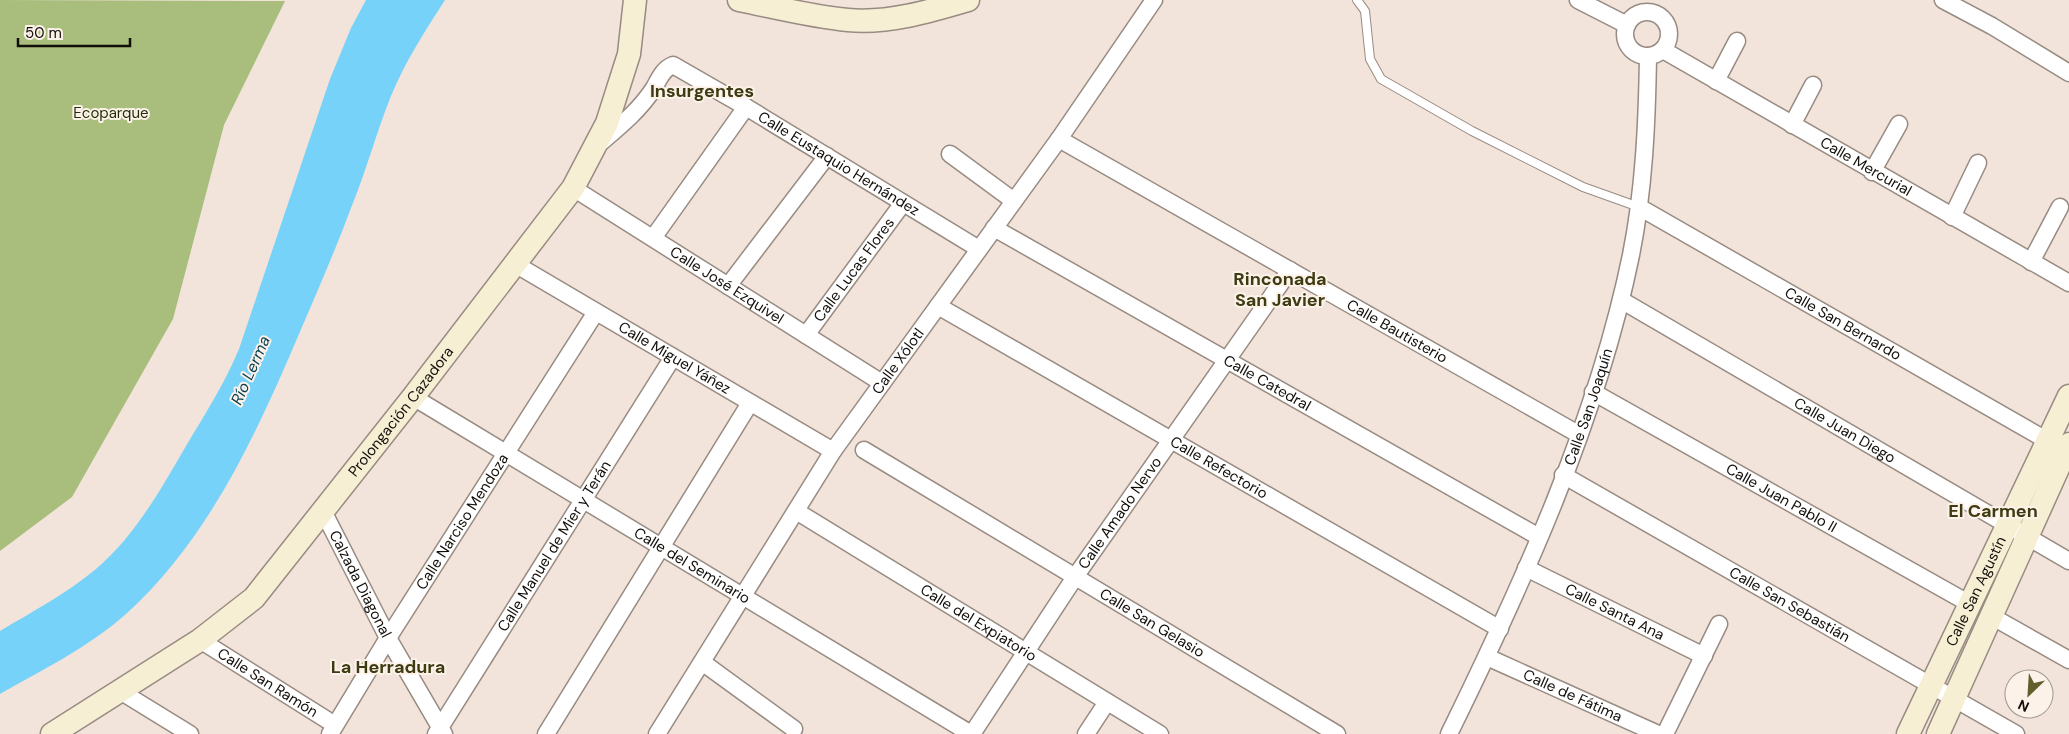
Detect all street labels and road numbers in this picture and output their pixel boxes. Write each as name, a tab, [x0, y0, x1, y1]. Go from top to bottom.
street label: Calle Eustaquio Hernández	[754, 107, 923, 220]
street label: Calle Mercurial	[1817, 132, 1915, 201]
street label: Calle Lucas Flores	[809, 214, 899, 326]
street label: Calle José Ezquivel	[666, 242, 788, 329]
street label: Calle San Bernardo	[1781, 282, 1905, 365]
street label: Calle Bautisterio	[1343, 295, 1451, 368]
street label: Calle Miguel Yáñez	[615, 317, 734, 399]
street label: Calle Xólotl	[867, 324, 929, 398]
street label: Prolongación Cazadora	[344, 342, 458, 481]
street label: Calle San Joaquín	[1559, 346, 1617, 468]
street label: Calle Catedral	[1220, 350, 1315, 416]
street label: Calle Juan Diego	[1790, 393, 1899, 468]
street label: Calle Refectorio	[1166, 431, 1271, 503]
street label: Calle Narciso Mendoza	[411, 450, 513, 594]
street label: Calle Amado Nervo	[1074, 453, 1166, 573]
street label: Calle Manuel de Mier y Terán	[493, 457, 615, 635]
street label: Calle Juan Pablo II	[1722, 459, 1840, 537]
street label: Calle del Seminario	[630, 523, 754, 608]
street label: Calzada Diagonal	[325, 527, 396, 641]
street label: Calle San Agustín	[1941, 533, 2011, 650]
street label: Calle San Sebastián	[1726, 562, 1854, 647]
street label: Calle Santa Ana	[1562, 579, 1668, 645]
street label: Calle del Expiatorio	[917, 580, 1041, 666]
street label: Calle San Gelasio	[1096, 584, 1208, 662]
street label: Calle San Ramón	[214, 643, 322, 722]
street label: Calle de Fátima	[1520, 665, 1625, 727]

